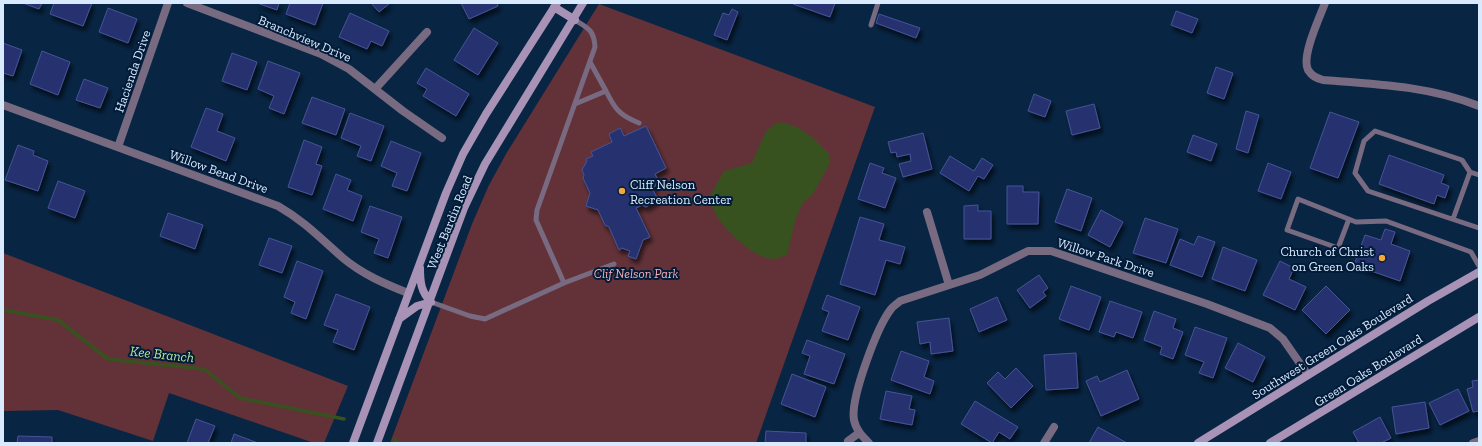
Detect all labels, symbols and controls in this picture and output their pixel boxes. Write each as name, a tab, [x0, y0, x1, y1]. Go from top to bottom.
street label: Branchview Drive	[256, 12, 354, 65]
street label: Hacienda Drive	[111, 28, 154, 114]
street label: Willow Bend Drive	[168, 147, 270, 196]
street label: West Bardin Road	[424, 173, 475, 271]
place label: Cliff Nelson Recreation Center	[630, 177, 732, 207]
marker: Cliff Nelson Recreation Center	[617, 186, 627, 196]
street label: Willow Park Drive	[1056, 235, 1156, 280]
place label: Church of Christ on Green Oaks	[1280, 244, 1374, 274]
marker: Church of Christ on Green Oaks	[1377, 253, 1387, 263]
park label: Clif Nelson Park	[594, 266, 678, 281]
street label: Southwest Green Oaks Boulevard	[1249, 290, 1415, 402]
street label: Green Oaks Boulevard	[1311, 330, 1425, 410]
water label: Kee Branch	[129, 343, 195, 366]

